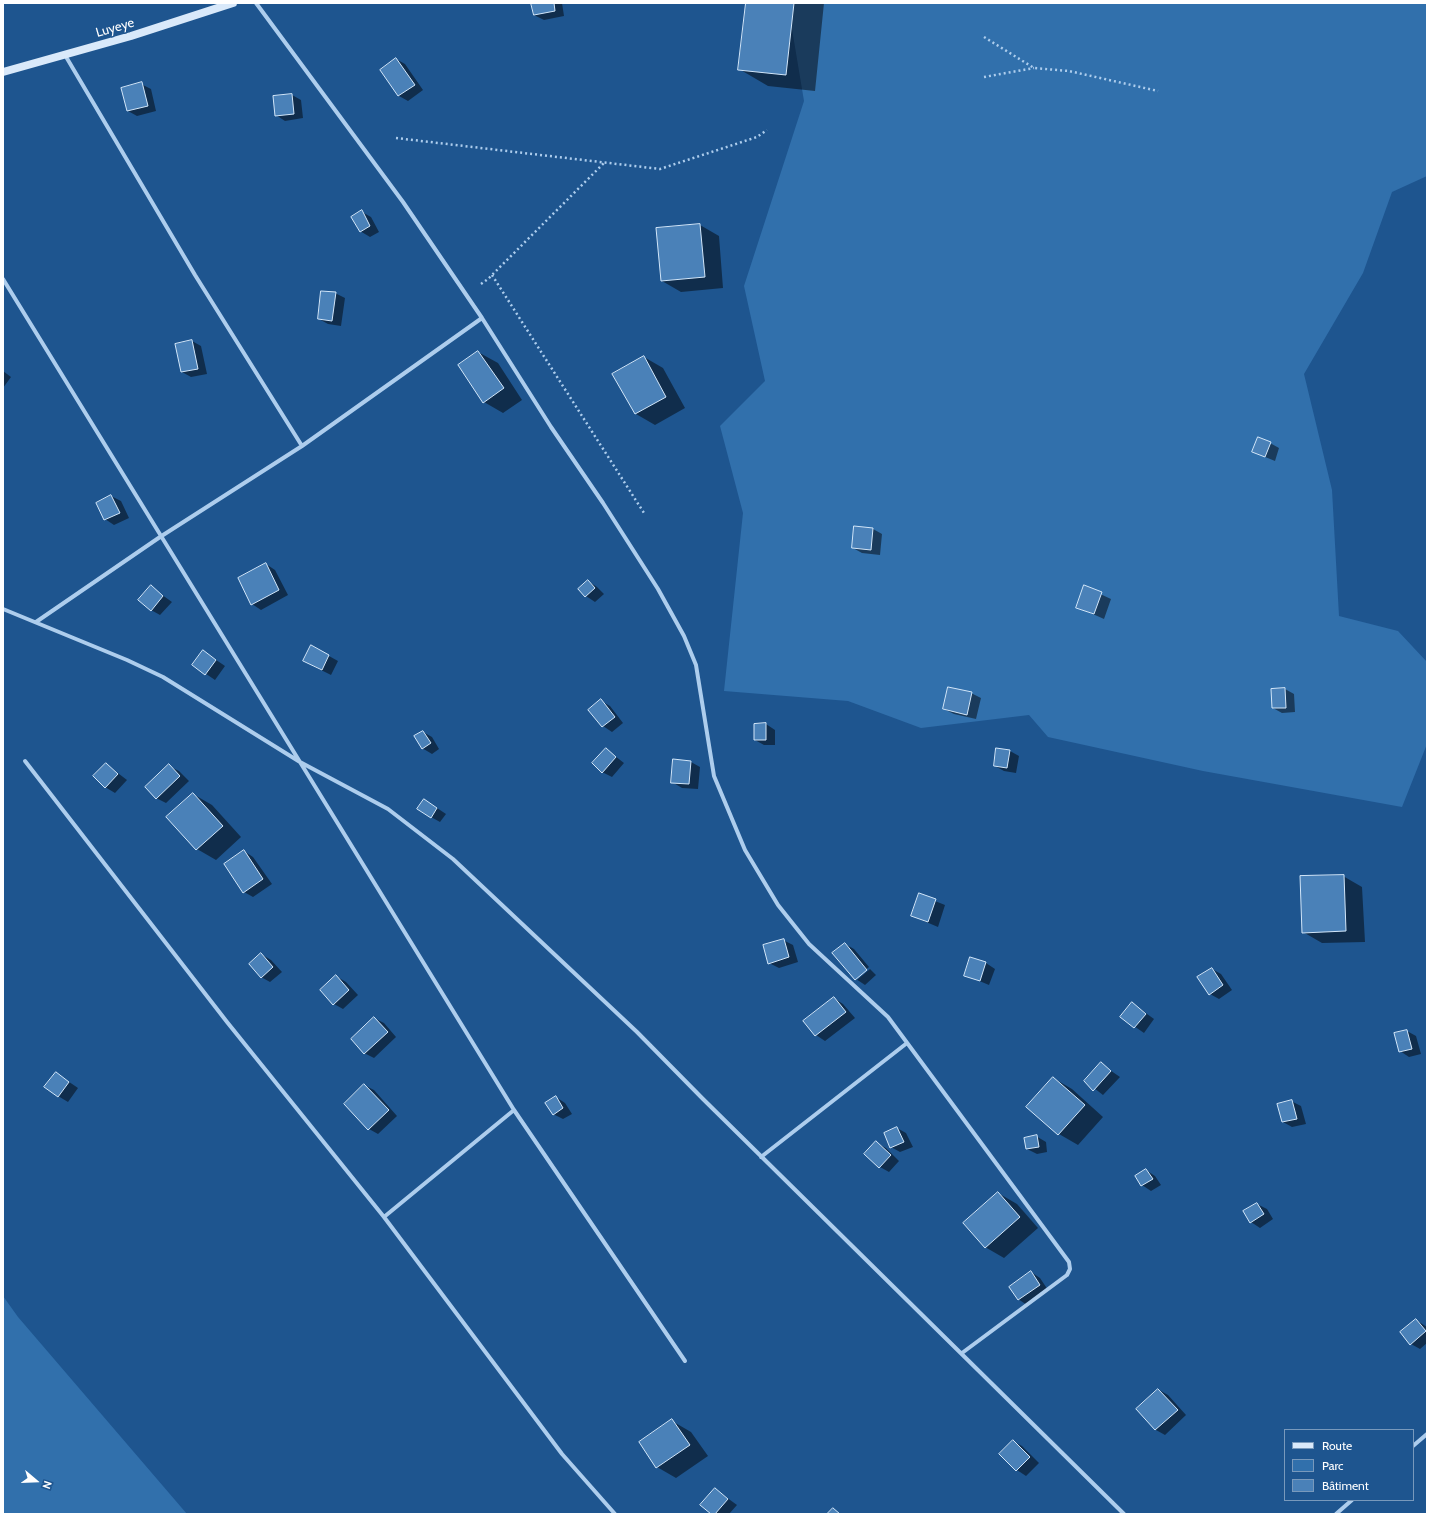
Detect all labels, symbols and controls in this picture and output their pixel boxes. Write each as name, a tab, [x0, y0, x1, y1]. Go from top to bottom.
street label: Luyeye	[94, 15, 136, 41]
legend	[1284, 1429, 1414, 1501]
text: Route	[1322, 1438, 1352, 1453]
text: Parc	[1322, 1458, 1344, 1473]
north arrow	[16, 1461, 56, 1501]
text: Bâtiment	[1322, 1478, 1369, 1493]
text: N	[39, 1479, 55, 1491]

